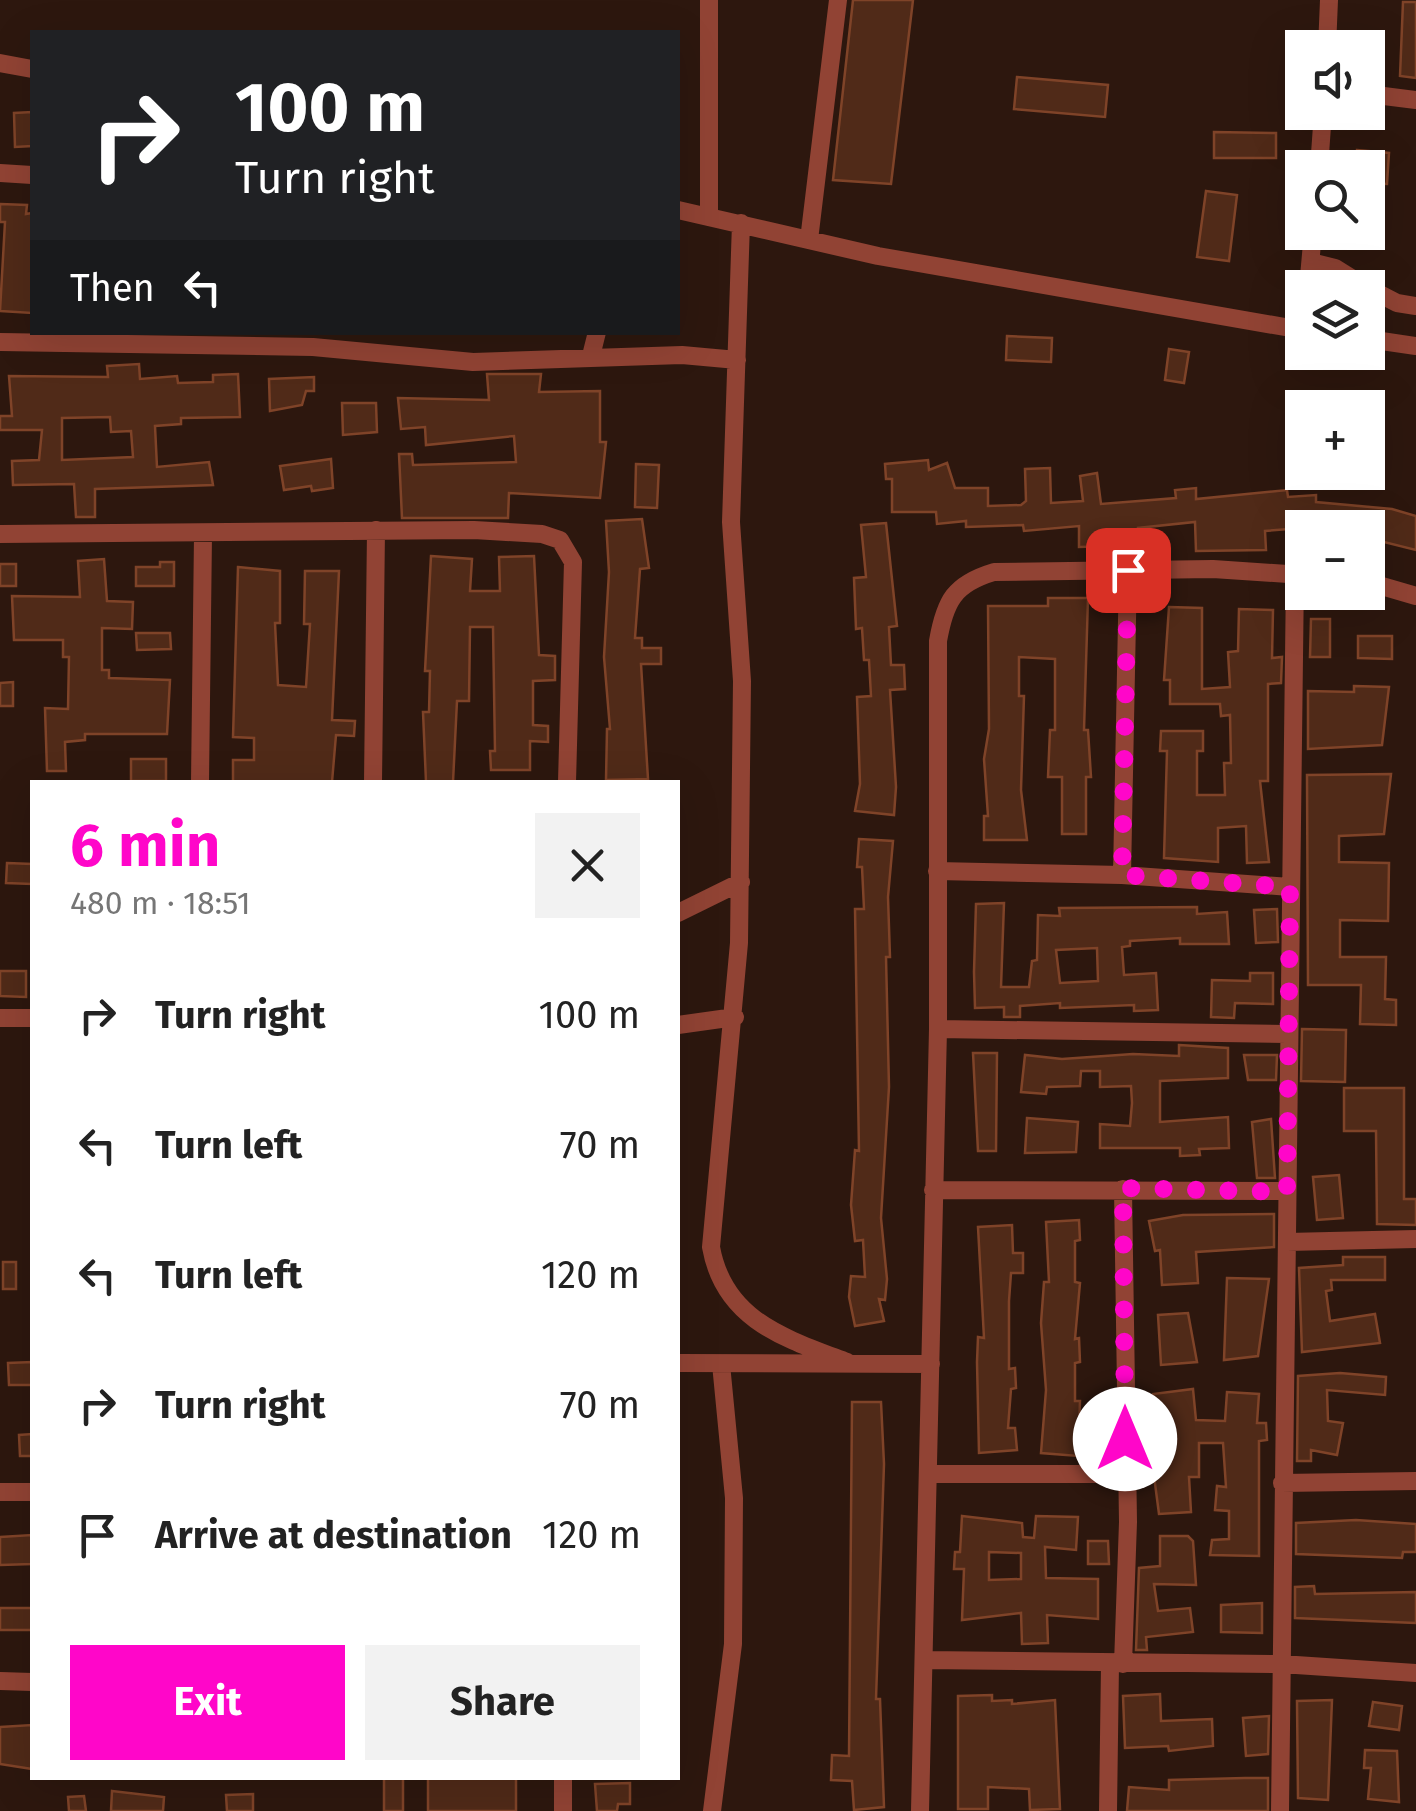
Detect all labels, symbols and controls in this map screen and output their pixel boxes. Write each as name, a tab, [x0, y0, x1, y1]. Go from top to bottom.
map controls	[1285, 30, 1385, 610]
button: sound	[1285, 30, 1385, 130]
text: 100 m	[235, 66, 425, 150]
icon: right	[70, 70, 200, 200]
button: search	[1285, 150, 1385, 250]
text: Turn right	[235, 151, 434, 205]
icon: left	[175, 260, 230, 315]
text: Then	[70, 265, 155, 311]
button: layers	[1285, 270, 1385, 370]
button: +	[1285, 390, 1385, 490]
button: −	[1285, 510, 1385, 610]
pin	[1086, 528, 1171, 613]
icon: arrive	[1101, 543, 1156, 598]
text: 6 min	[70, 810, 220, 882]
button: close	[535, 813, 640, 918]
text: 480 m · 18:51	[70, 884, 251, 922]
icon: right	[70, 988, 125, 1043]
text: Turn right	[155, 992, 325, 1038]
text: 100 m	[539, 992, 640, 1038]
icon: left	[70, 1118, 125, 1173]
text: Turn left	[155, 1122, 302, 1168]
text: 70 m	[560, 1122, 640, 1168]
icon: left	[70, 1248, 125, 1303]
text: Turn left	[155, 1252, 302, 1298]
text: 120 m	[541, 1252, 640, 1298]
icon: right	[70, 1378, 125, 1433]
text: Turn right	[155, 1382, 325, 1428]
text: 70 m	[560, 1382, 640, 1428]
position arrow	[1073, 1387, 1177, 1491]
icon: arrive	[70, 1508, 125, 1563]
text: Arrive at destination	[155, 1512, 512, 1558]
text: 120 m	[542, 1512, 641, 1558]
button: Exit	[70, 1645, 345, 1760]
button: Share	[365, 1645, 640, 1760]

